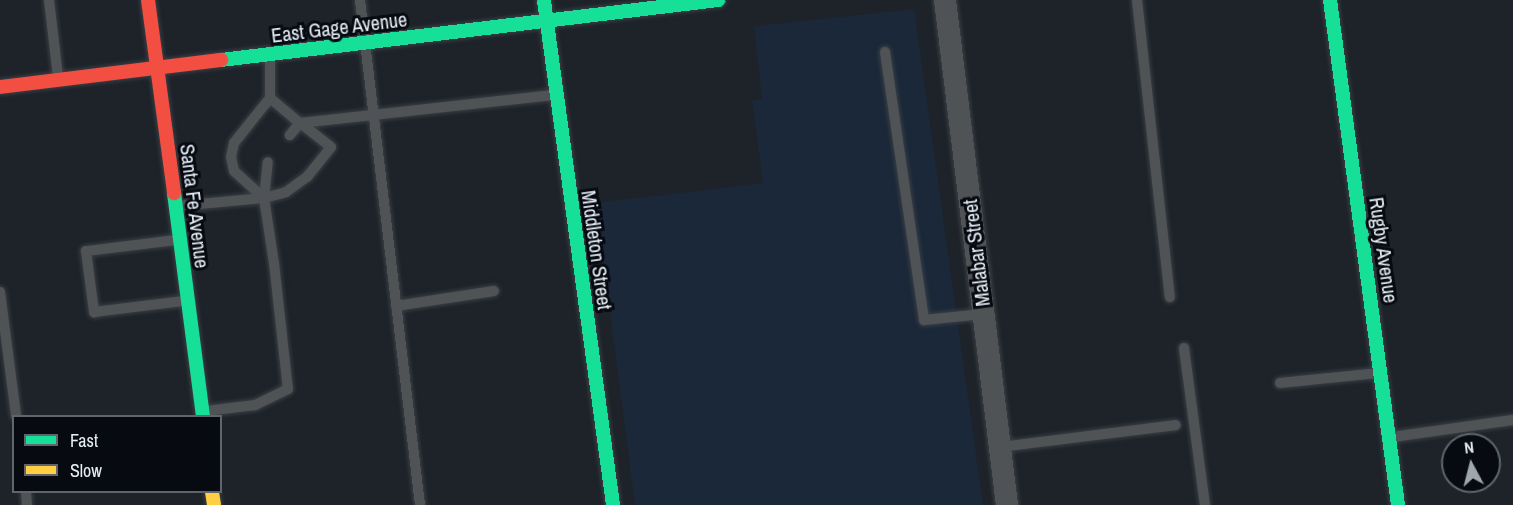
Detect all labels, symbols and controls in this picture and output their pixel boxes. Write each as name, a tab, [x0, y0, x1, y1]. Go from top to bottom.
street label: East Gage Avenue	[269, 7, 409, 47]
street label: Santa Fe Avenue	[175, 142, 215, 270]
street label: Middleton Street	[577, 189, 617, 311]
street label: Rugby Avenue	[1365, 195, 1403, 305]
street label: Malabar Street	[958, 198, 994, 308]
legend	[12, 415, 222, 493]
text: Fast	[70, 428, 98, 453]
north arrow	[1441, 433, 1501, 493]
text: N	[1463, 436, 1475, 459]
text: Slow	[70, 458, 102, 483]

